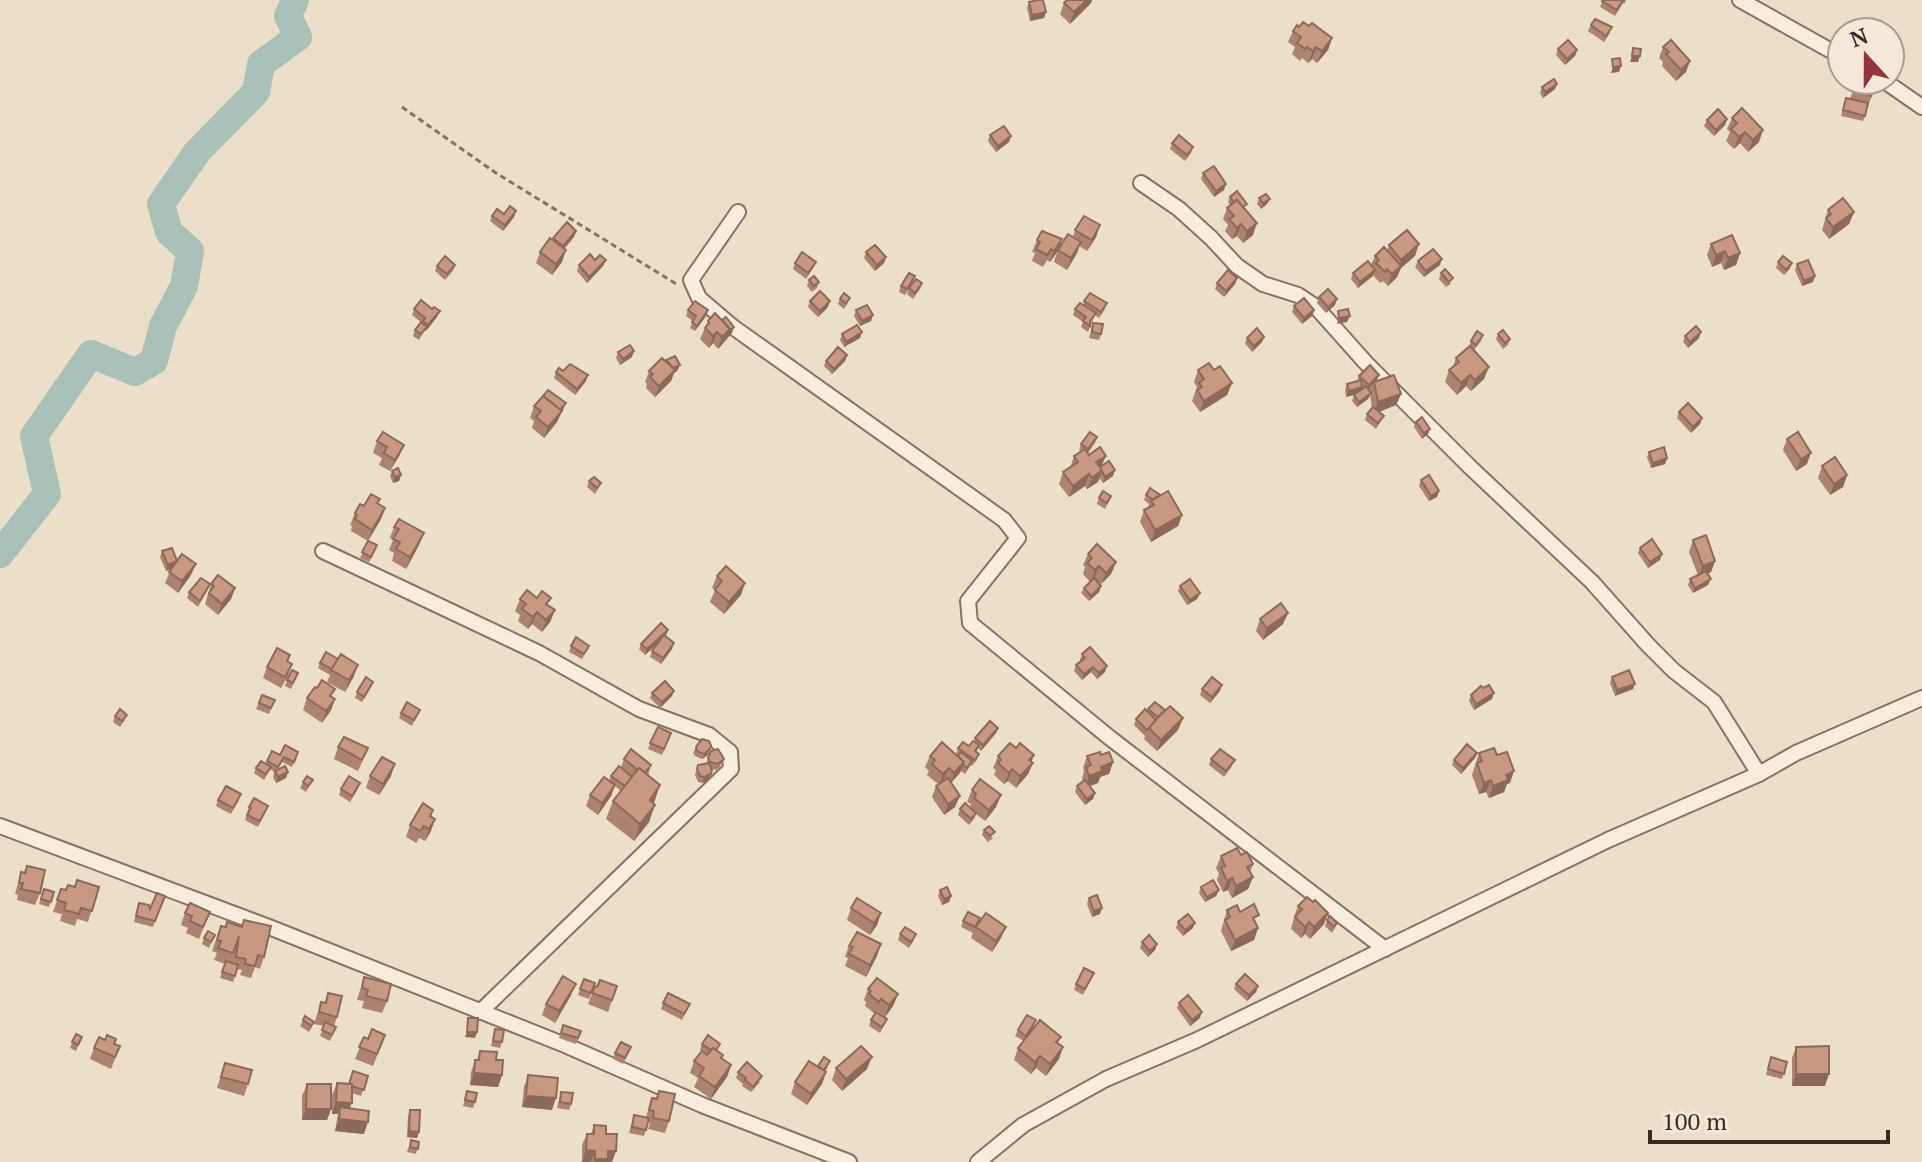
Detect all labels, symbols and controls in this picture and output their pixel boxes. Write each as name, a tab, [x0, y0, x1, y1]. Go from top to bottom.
north arrow	[1826, 16, 1906, 96]
text: N	[1846, 20, 1872, 53]
scale bar	[1650, 1094, 1888, 1144]
text: 100 m	[1662, 1105, 1727, 1137]

